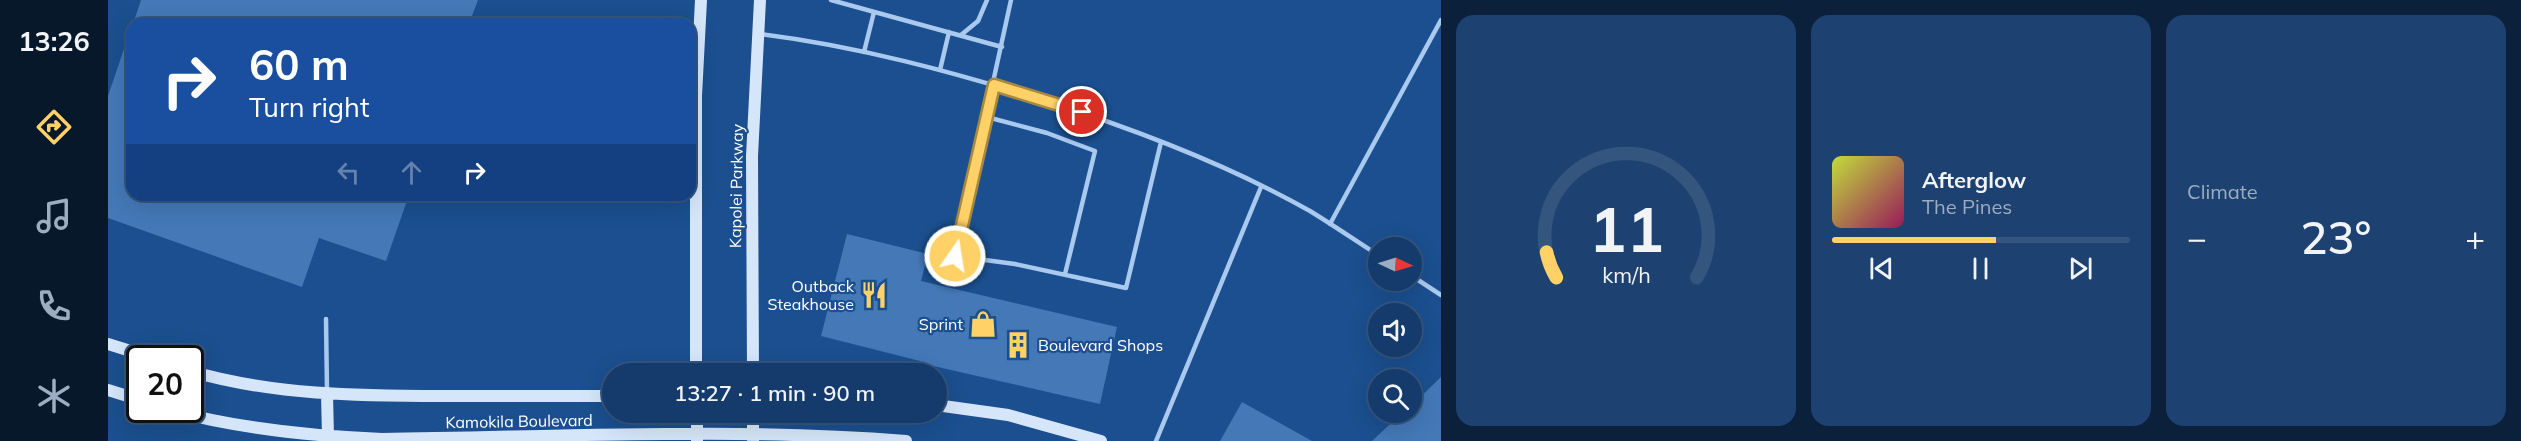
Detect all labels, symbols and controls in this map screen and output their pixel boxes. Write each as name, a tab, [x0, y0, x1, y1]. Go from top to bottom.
text: 13:26	[18, 24, 90, 58]
text: 60 m	[249, 38, 349, 91]
icon: right	[150, 42, 228, 120]
pin	[1056, 86, 1107, 137]
text: Turn right	[249, 90, 369, 124]
icon: arrive	[1065, 95, 1098, 128]
icon: directions	[33, 106, 75, 148]
street label: Kapolei Parkway	[725, 123, 747, 248]
icon: left	[332, 156, 365, 189]
icon: ahead	[395, 156, 428, 189]
icon: right	[458, 156, 491, 189]
text: Afterglow	[1922, 166, 2026, 194]
text: Climate	[2187, 179, 2258, 204]
text: 11	[1589, 189, 1663, 268]
text: The Pines	[1922, 194, 2012, 219]
icon: music	[33, 195, 75, 237]
text: 23°	[2301, 209, 2371, 265]
text: −	[2187, 217, 2207, 258]
text: +	[2465, 217, 2485, 258]
position arrow	[923, 224, 987, 288]
north arrow	[1368, 237, 1422, 291]
map controls	[1368, 237, 1422, 423]
icon: previous	[1865, 252, 1898, 285]
icon: pause	[1964, 252, 1997, 285]
icon: next	[2064, 252, 2097, 285]
text: km/h	[1602, 261, 1650, 288]
place label: Outback Steakhouse	[768, 276, 855, 314]
restaurant icon: Outback Steakhouse	[859, 280, 889, 310]
icon: phone	[33, 285, 75, 327]
button: sound	[1368, 303, 1422, 357]
shop icon: Sprint	[968, 309, 998, 339]
place label: Sprint	[919, 314, 963, 334]
building icon: Boulevard Shops	[1003, 330, 1033, 360]
place label: Boulevard Shops	[1038, 335, 1163, 355]
speed limit sign: 20	[126, 345, 204, 423]
button: search	[1368, 369, 1422, 423]
icon: climate	[33, 375, 75, 417]
text: 13:27 · 1 min · 90 m	[674, 379, 875, 407]
street label: Kamokila Boulevard	[445, 410, 593, 432]

